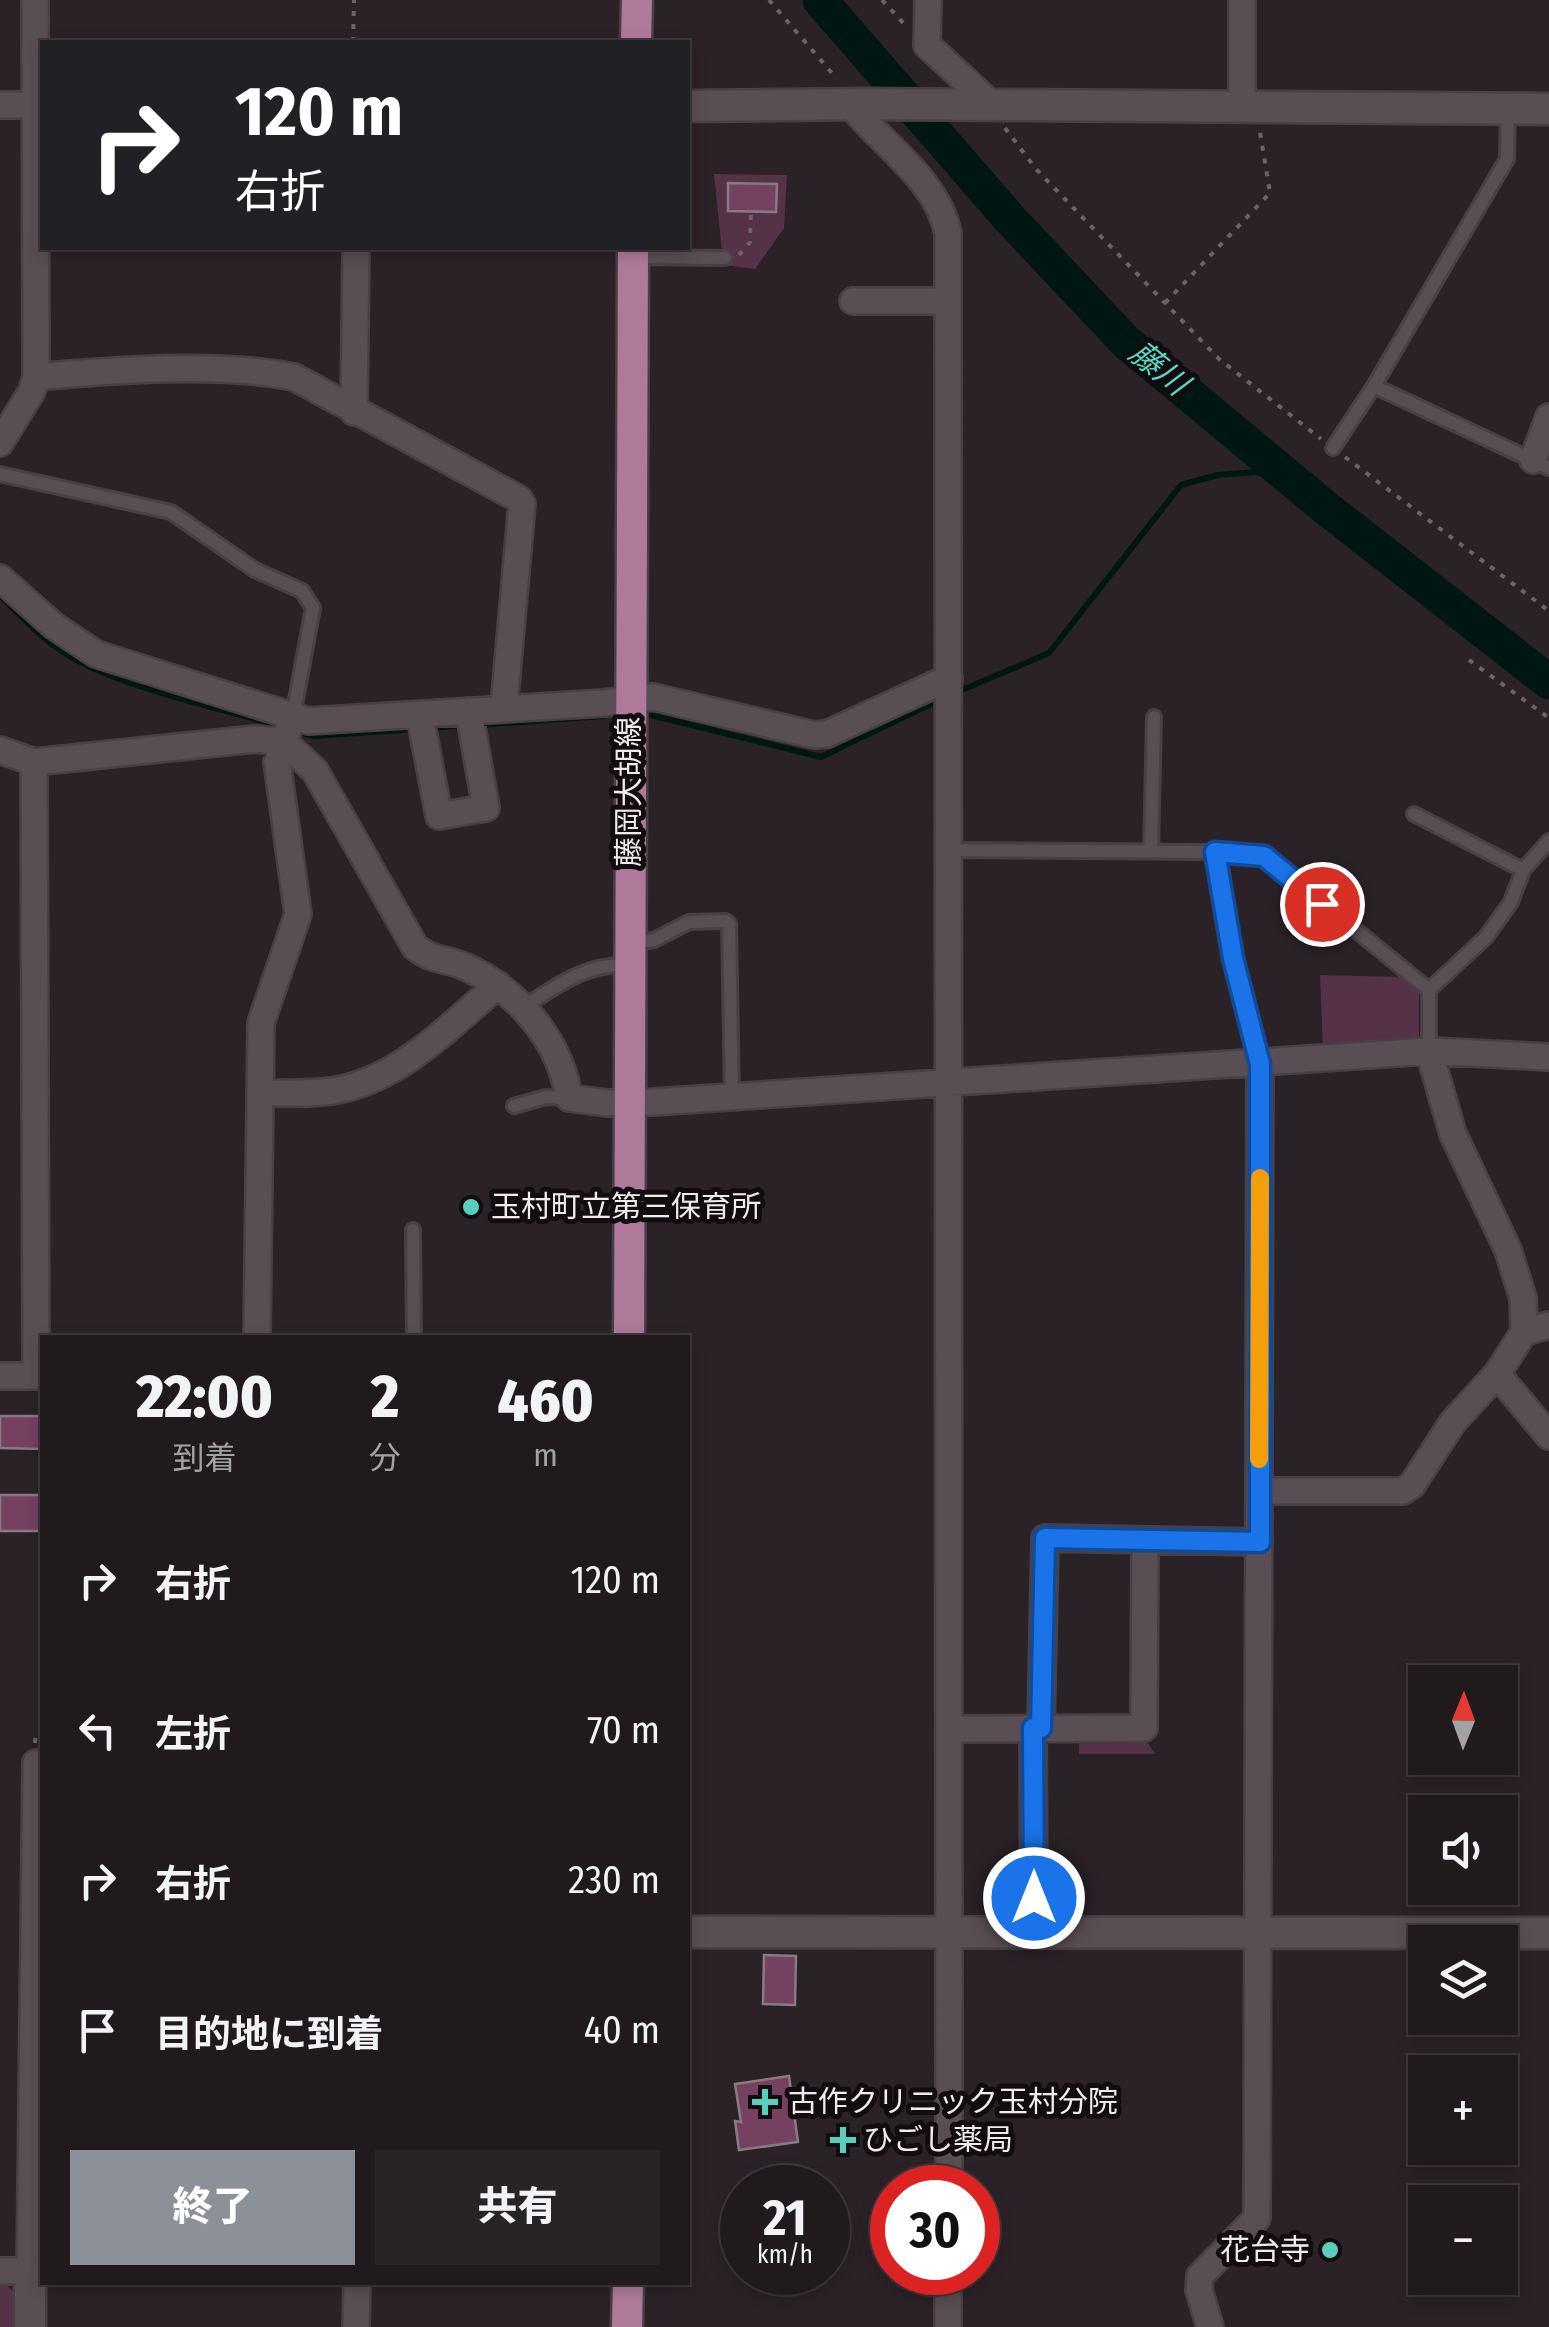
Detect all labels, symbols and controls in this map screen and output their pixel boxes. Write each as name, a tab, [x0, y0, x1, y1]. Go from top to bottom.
text: 120 m	[235, 70, 403, 154]
icon: right	[70, 80, 200, 210]
text: 右折	[235, 165, 325, 219]
water label: 藤川	[1122, 333, 1198, 405]
street label: 藤岡大胡線	[611, 717, 647, 867]
pin	[1280, 862, 1365, 947]
icon: arrive	[1295, 877, 1350, 932]
place label: 玉村町立第三保育所	[491, 1189, 761, 1225]
marker: 玉村町立第三保育所	[460, 1196, 482, 1218]
text: 22:00	[136, 1361, 273, 1433]
text: 2	[371, 1361, 399, 1433]
text: 460	[497, 1365, 594, 1437]
text: m	[533, 1436, 558, 1474]
text: 到着	[173, 1439, 237, 1477]
text: 分	[369, 1439, 401, 1477]
icon: right	[70, 1553, 125, 1608]
text: 120 m	[570, 1557, 660, 1603]
text: 右折	[155, 1561, 231, 1607]
north arrow	[1408, 1665, 1518, 1775]
map controls	[1408, 1665, 1518, 2295]
icon: left	[70, 1703, 125, 1758]
text: 70 m	[587, 1707, 660, 1753]
text: 左折	[155, 1711, 231, 1757]
button: sound	[1408, 1795, 1518, 1905]
position arrow	[982, 1846, 1086, 1950]
icon: right	[70, 1853, 125, 1908]
text: 230 m	[568, 1857, 660, 1903]
text: 右折	[155, 1861, 231, 1907]
button: layers	[1408, 1925, 1518, 2035]
icon: arrive	[70, 2003, 125, 2058]
text: 40 m	[584, 2007, 660, 2053]
text: 目的地に到着	[155, 2011, 383, 2057]
button: +	[1408, 2055, 1518, 2165]
place label: 古作クリニック玉村分院	[788, 2084, 1118, 2120]
marker: 古作クリニック玉村分院	[752, 2089, 778, 2115]
place label: ひごし薬局	[863, 2122, 1013, 2158]
marker: ひごし薬局	[832, 2129, 854, 2151]
button: 終了	[70, 2150, 355, 2265]
button: 共有	[375, 2150, 660, 2265]
speed limit sign: 30	[870, 2165, 1000, 2295]
button: −	[1408, 2185, 1518, 2295]
text: 21	[763, 2188, 807, 2248]
place label: 花台寺	[1220, 2232, 1310, 2268]
marker: 花台寺	[1319, 2239, 1341, 2261]
text: km/h	[757, 2240, 813, 2270]

